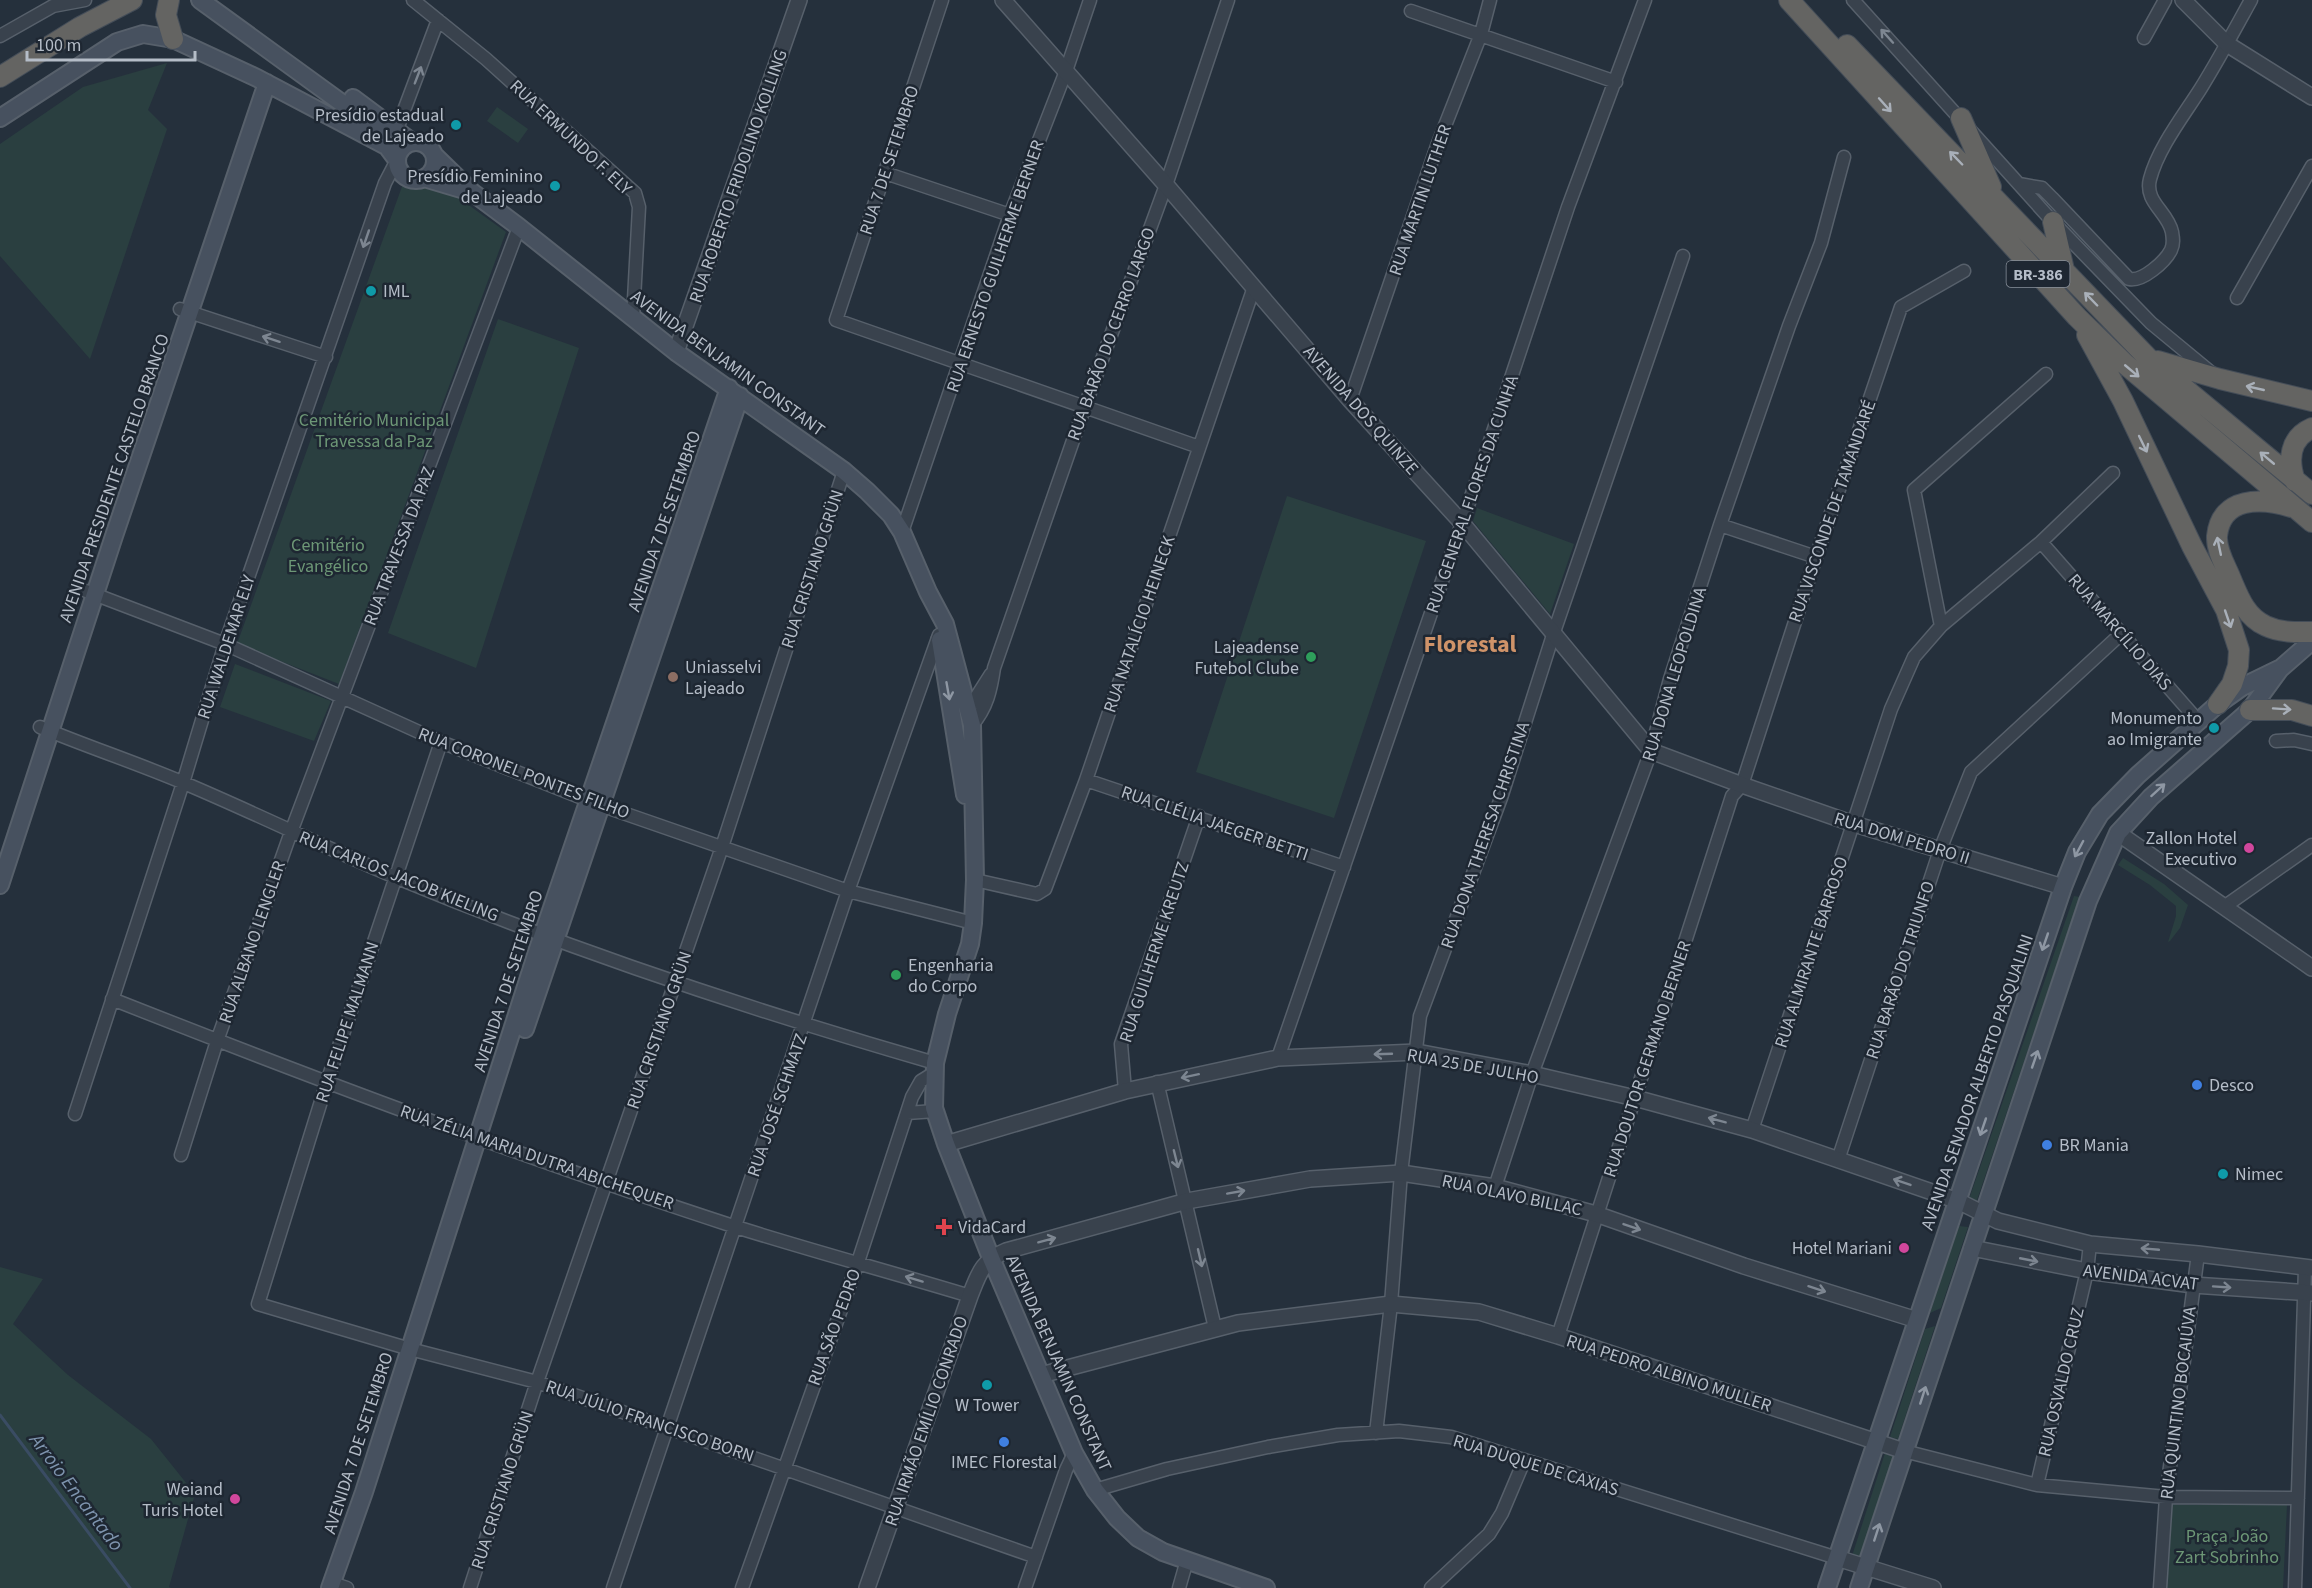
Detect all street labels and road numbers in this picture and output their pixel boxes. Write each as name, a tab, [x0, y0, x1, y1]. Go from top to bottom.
street label: RUA ROBERTO FRIDOLINO KOLLING	[683, 46, 794, 306]
street label: RUA ERMUNDO F. ELY	[504, 74, 638, 201]
street label: RUA 7 DE SETEMBRO	[854, 82, 925, 238]
street label: RUA MARTIN LUTHER	[1383, 121, 1458, 279]
street label: RUA ERNESTO GUILHERME BERNER	[940, 137, 1050, 396]
street label: RUA BARÃO DO CERRO LARGO	[1061, 224, 1162, 444]
road number: BR-386	[2006, 261, 2070, 287]
street label: AVENIDA BENJAMIN CONSTANT	[625, 284, 830, 443]
street label: AVENIDA PRESIDENTE CASTELO BRANCO	[53, 330, 176, 626]
street label: AVENIDA DOS QUINZE	[1297, 340, 1424, 481]
street label: RUA GENERAL FLORES DA CUNHA	[1420, 372, 1525, 616]
street label: RUA VISCONDE DE TAMANDARÉ	[1783, 397, 1882, 626]
street label: AVENIDA 7 DE SETEMBRO	[622, 427, 707, 615]
street label: RUA TRAVESSA DA PAZ	[358, 463, 441, 629]
street label: RUA CRISTIANO GRÜN	[775, 487, 850, 652]
street label: RUA NATALÍCIO HEINECK	[1097, 532, 1182, 716]
street label: RUA MARCÍLIO DIAS	[2062, 569, 2177, 696]
street label: RUA WALDEMAR ELY	[191, 571, 262, 722]
street label: RUA DONA LEOPOLDINA	[1636, 584, 1713, 764]
street label: RUA DONA THERESA CHRISTINA	[1435, 718, 1536, 952]
street label: RUA CORONEL PONTES FILHO	[415, 722, 633, 825]
street label: RUA CLÉLIA JAEGER BETTI	[1118, 780, 1312, 867]
street label: RUA DOM PEDRO II	[1831, 806, 1973, 871]
street label: RUA CARLOS JACOB KIELING	[295, 825, 503, 928]
street label: RUA ALMIRANTE BARROSO	[1769, 853, 1854, 1051]
street label: RUA ALBANO LENGLER	[213, 857, 292, 1027]
street label: RUA GUILHERME KREUTZ	[1113, 858, 1196, 1046]
street label: RUA BARÃO DO TRIUNFO	[1860, 878, 1941, 1062]
street label: AVENIDA 7 DE SETEMBRO	[467, 887, 550, 1075]
street label: AVENIDA SENADOR ALBERTO PASQUALINI	[1915, 931, 2040, 1233]
street label: RUA FELIPE MALMANN	[310, 938, 385, 1106]
street label: RUA DOUTOR GERMANO BERNER	[1597, 938, 1698, 1181]
street label: RUA CRISTIANO GRÜN	[621, 948, 698, 1112]
street label: RUA JOSÉ SCHMATZ	[741, 1030, 814, 1180]
street label: RUA 25 DE JULHO	[1405, 1043, 1541, 1090]
street label: RUA ZÉLIA MARIA DUTRA ABICHEQUER	[397, 1099, 677, 1216]
street label: RUA OLAVO BILLAC	[1440, 1168, 1584, 1223]
street label: AVENIDA BENJAMIN CONSTANT	[999, 1251, 1118, 1476]
street label: AVENIDA ACVAT	[2082, 1258, 2200, 1297]
street label: RUA SÃO PEDRO	[802, 1265, 867, 1389]
street label: RUA OSVALDO CRUZ	[2032, 1305, 2091, 1459]
street label: RUA QUINTINO BOCAIÚVA	[2154, 1305, 2203, 1501]
street label: RUA IRMÃO EMÍLIO CONRADO	[879, 1313, 974, 1530]
street label: RUA PEDRO ALBINO MULLER	[1563, 1328, 1775, 1418]
street label: AVENIDA 7 DE SETEMBRO	[317, 1349, 400, 1537]
street label: RUA JÚLIO FRANCISCO BORN	[542, 1374, 757, 1469]
street label: RUA CRISTIANO GRÜN	[465, 1408, 540, 1573]
street label: RUA DUQUE DE CAXIAS	[1450, 1428, 1622, 1503]

